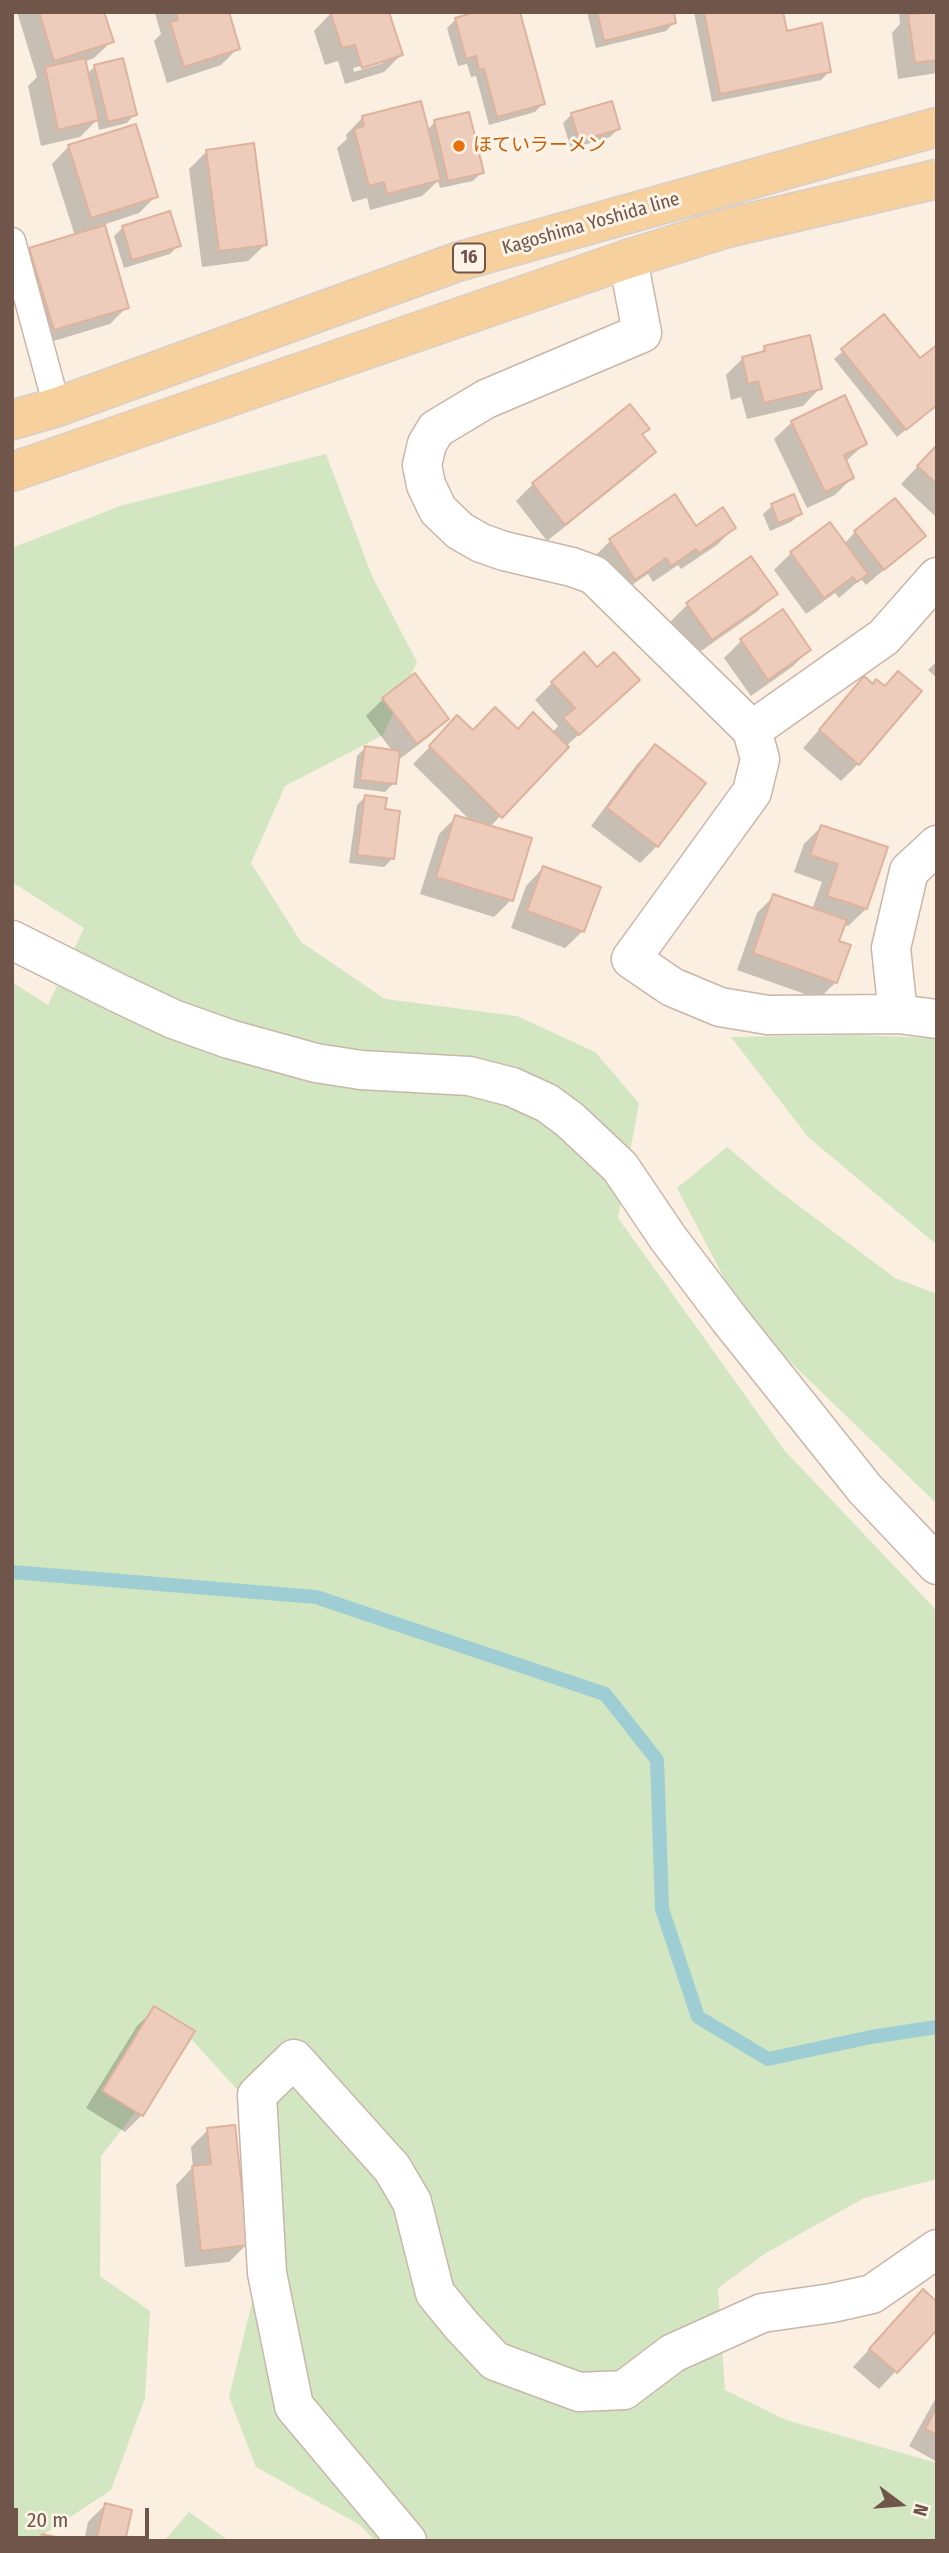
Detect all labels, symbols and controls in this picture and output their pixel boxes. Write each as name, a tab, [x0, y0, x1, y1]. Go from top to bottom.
place label: ほていラーメン	[473, 135, 606, 157]
marker: ほていラーメン	[451, 138, 467, 154]
street label: Kagoshima Yoshida line	[500, 188, 682, 260]
road number: 16	[453, 244, 485, 272]
north arrow	[865, 2469, 935, 2539]
scale bar	[18, 2494, 152, 2538]
text: N	[908, 2501, 933, 2519]
text: 20 m	[27, 2507, 68, 2533]

